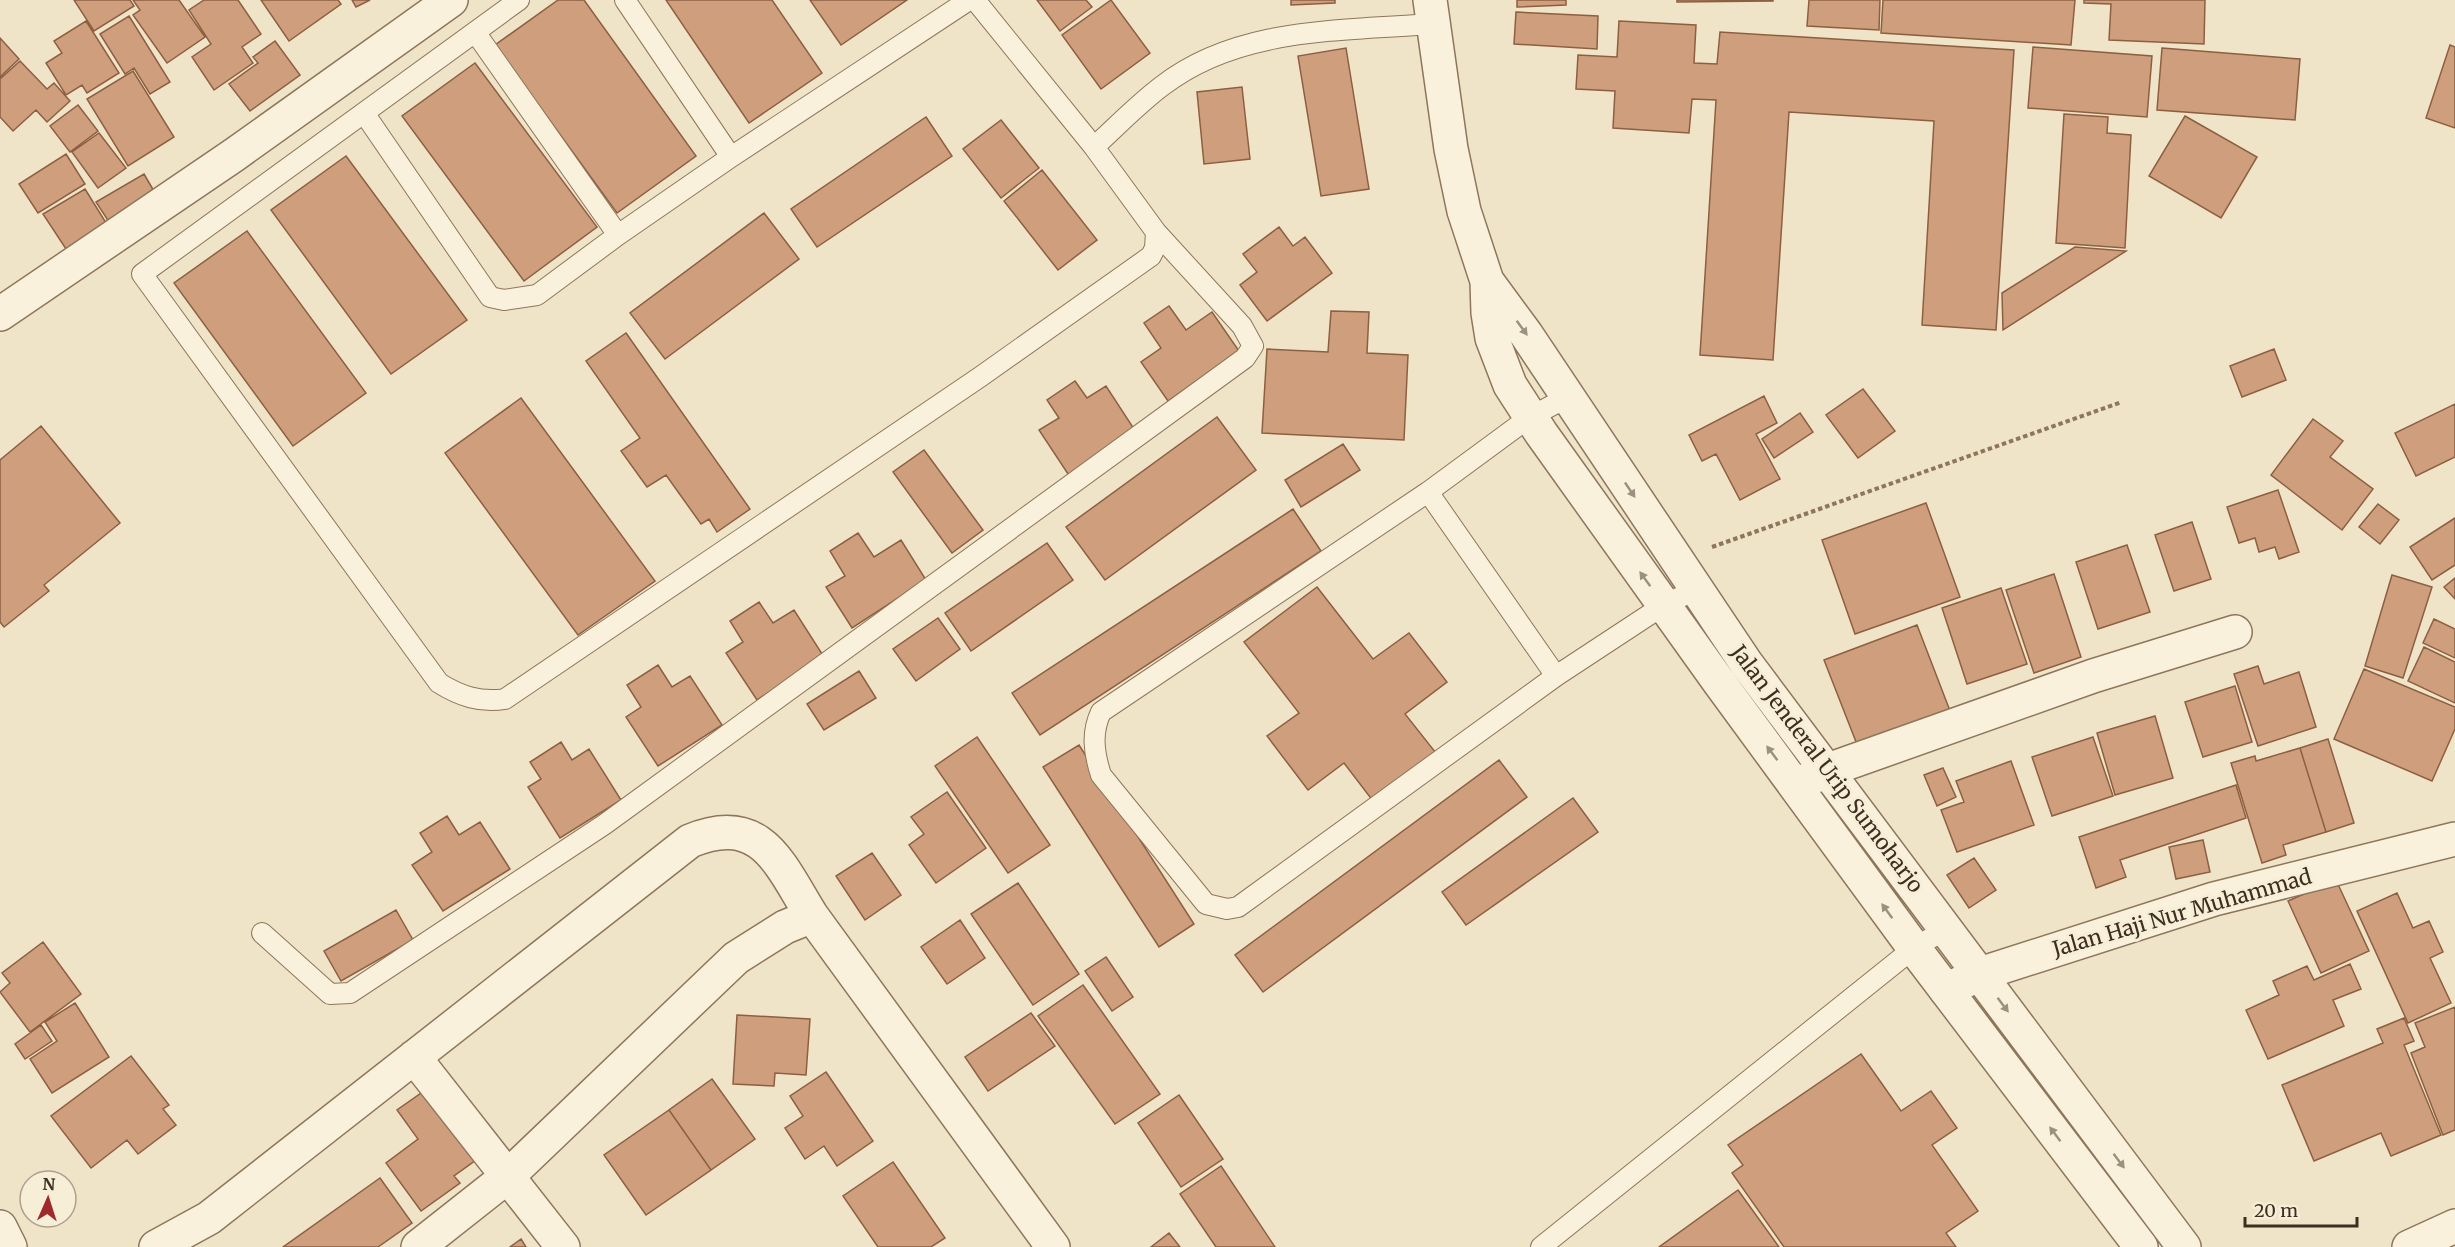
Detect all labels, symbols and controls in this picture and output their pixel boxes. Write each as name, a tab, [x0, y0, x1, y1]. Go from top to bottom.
one-way arrow	[1515, 320, 1527, 335]
one-way arrow	[1624, 481, 1636, 497]
one-way arrow	[1639, 571, 1651, 587]
street label: Jalan Jenderal Urip Sumoharjo	[1725, 639, 1929, 898]
one-way arrow	[1766, 746, 1778, 762]
street label: Jalan Haji Nur Muhammad	[2048, 862, 2315, 963]
one-way arrow	[1881, 903, 1893, 919]
one-way arrow	[1996, 997, 2009, 1013]
one-way arrow	[2049, 1126, 2061, 1142]
one-way arrow	[2113, 1154, 2125, 1169]
north arrow	[18, 1169, 78, 1229]
text: N	[42, 1174, 56, 1194]
scale bar	[2245, 1190, 2358, 1228]
text: 20 m	[2254, 1199, 2298, 1222]

